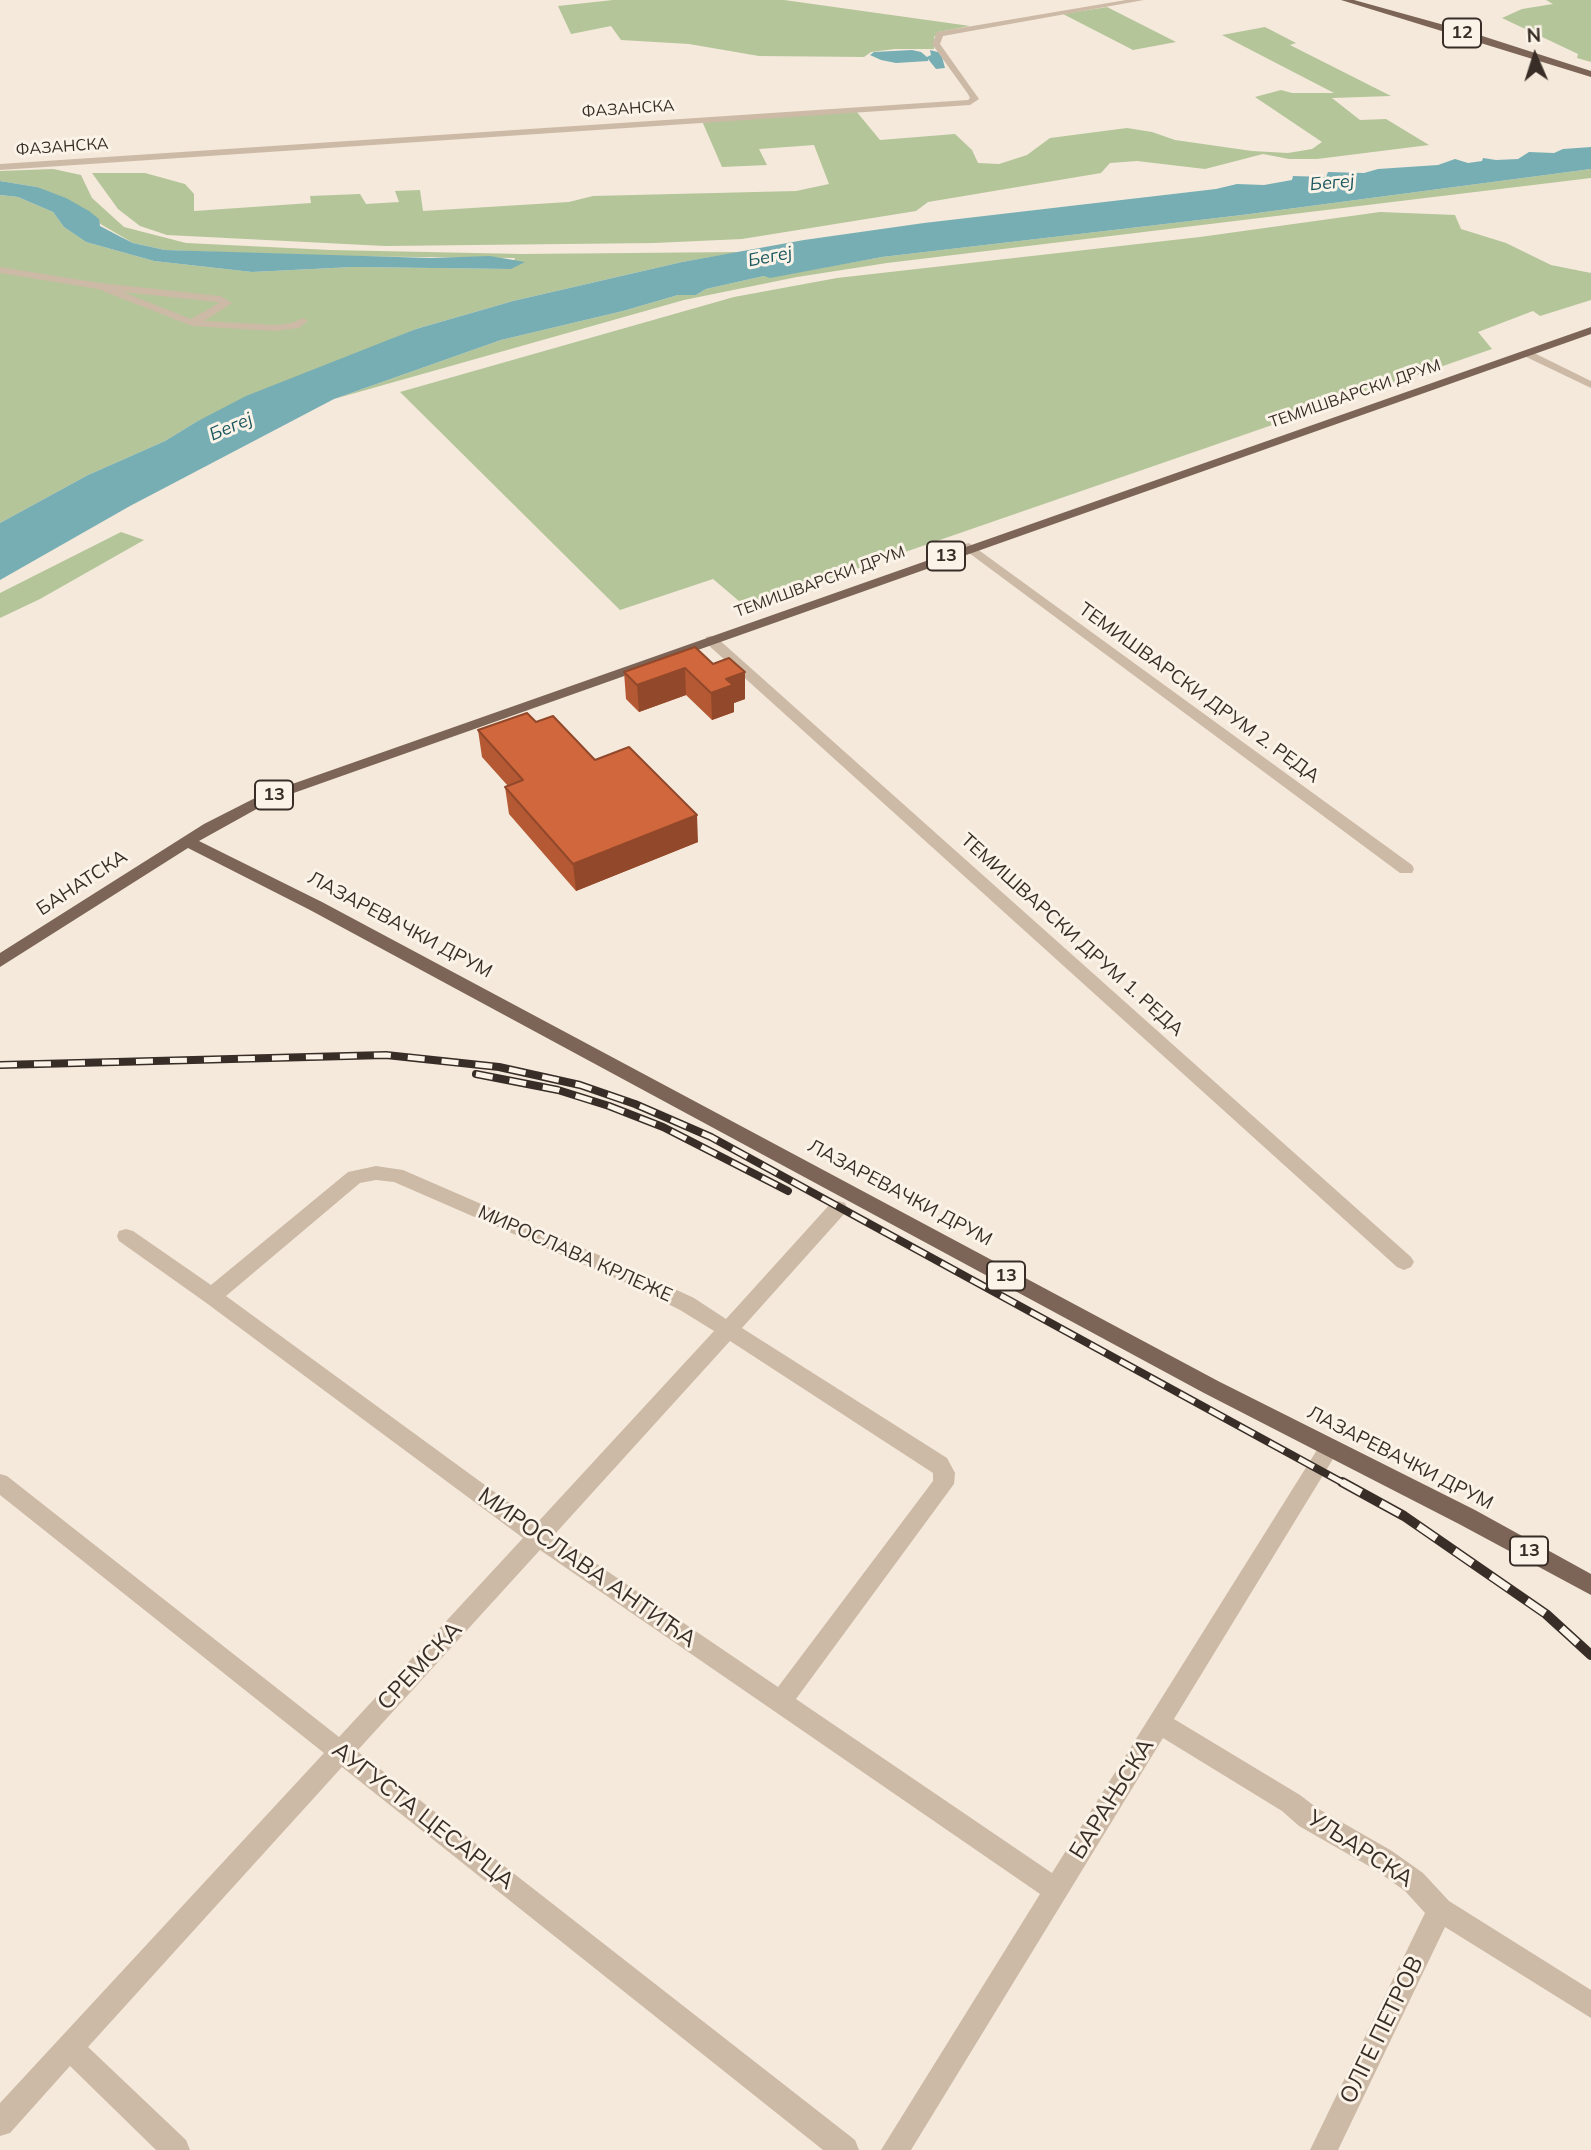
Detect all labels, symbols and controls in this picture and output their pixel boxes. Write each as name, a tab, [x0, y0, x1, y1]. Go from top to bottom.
road number: 12	[1443, 18, 1481, 48]
north arrow	[1500, 21, 1570, 91]
text: N	[1526, 23, 1542, 47]
street label: ФАЗАНСКА	[581, 96, 675, 122]
street label: ФАЗАНСКА	[15, 134, 109, 160]
water label: Бегеј	[1309, 170, 1355, 196]
water label: Бегеј	[746, 242, 794, 272]
street label: ТЕМИШВАРСКИ ДРУМ	[1267, 356, 1443, 432]
water label: Бегеј	[206, 408, 256, 446]
street label: ТЕМИШВАРСКИ ДРУМ	[732, 542, 908, 622]
road number: 13	[927, 542, 965, 570]
street label: ТЕМИШВАРСКИ ДРУМ 2. РЕДА	[1074, 598, 1324, 788]
road number: 13	[255, 780, 293, 810]
street label: ТЕМИШВАРСКИ ДРУМ 1. РЕДА	[956, 829, 1188, 1041]
street label: БАНАТСКА	[32, 845, 132, 921]
street label: ЛАЗАРЕВАЧКИ ДРУМ	[304, 867, 496, 983]
street label: ЛАЗАРЕВАЧКИ ДРУМ	[804, 1135, 996, 1251]
street label: МИРОСЛАВА КРЛЕЖЕ	[474, 1201, 676, 1307]
road number: 13	[987, 1261, 1025, 1290]
street label: ЛАЗАРЕВАЧКИ ДРУМ	[1303, 1401, 1497, 1515]
street label: МИРОСЛАВА АНТИЋА	[472, 1482, 702, 1654]
road number: 13	[1510, 1536, 1548, 1566]
street label: СРЕМСКА	[372, 1616, 468, 1716]
street label: БАРАЊСКА	[1064, 1734, 1160, 1864]
street label: АУГУСТА ЦЕСАРЦА	[327, 1736, 519, 1896]
street label: УЉАРСКА	[1302, 1805, 1418, 1893]
street label: ОЛГЕ ПЕТРОВ	[1334, 1952, 1430, 2108]

